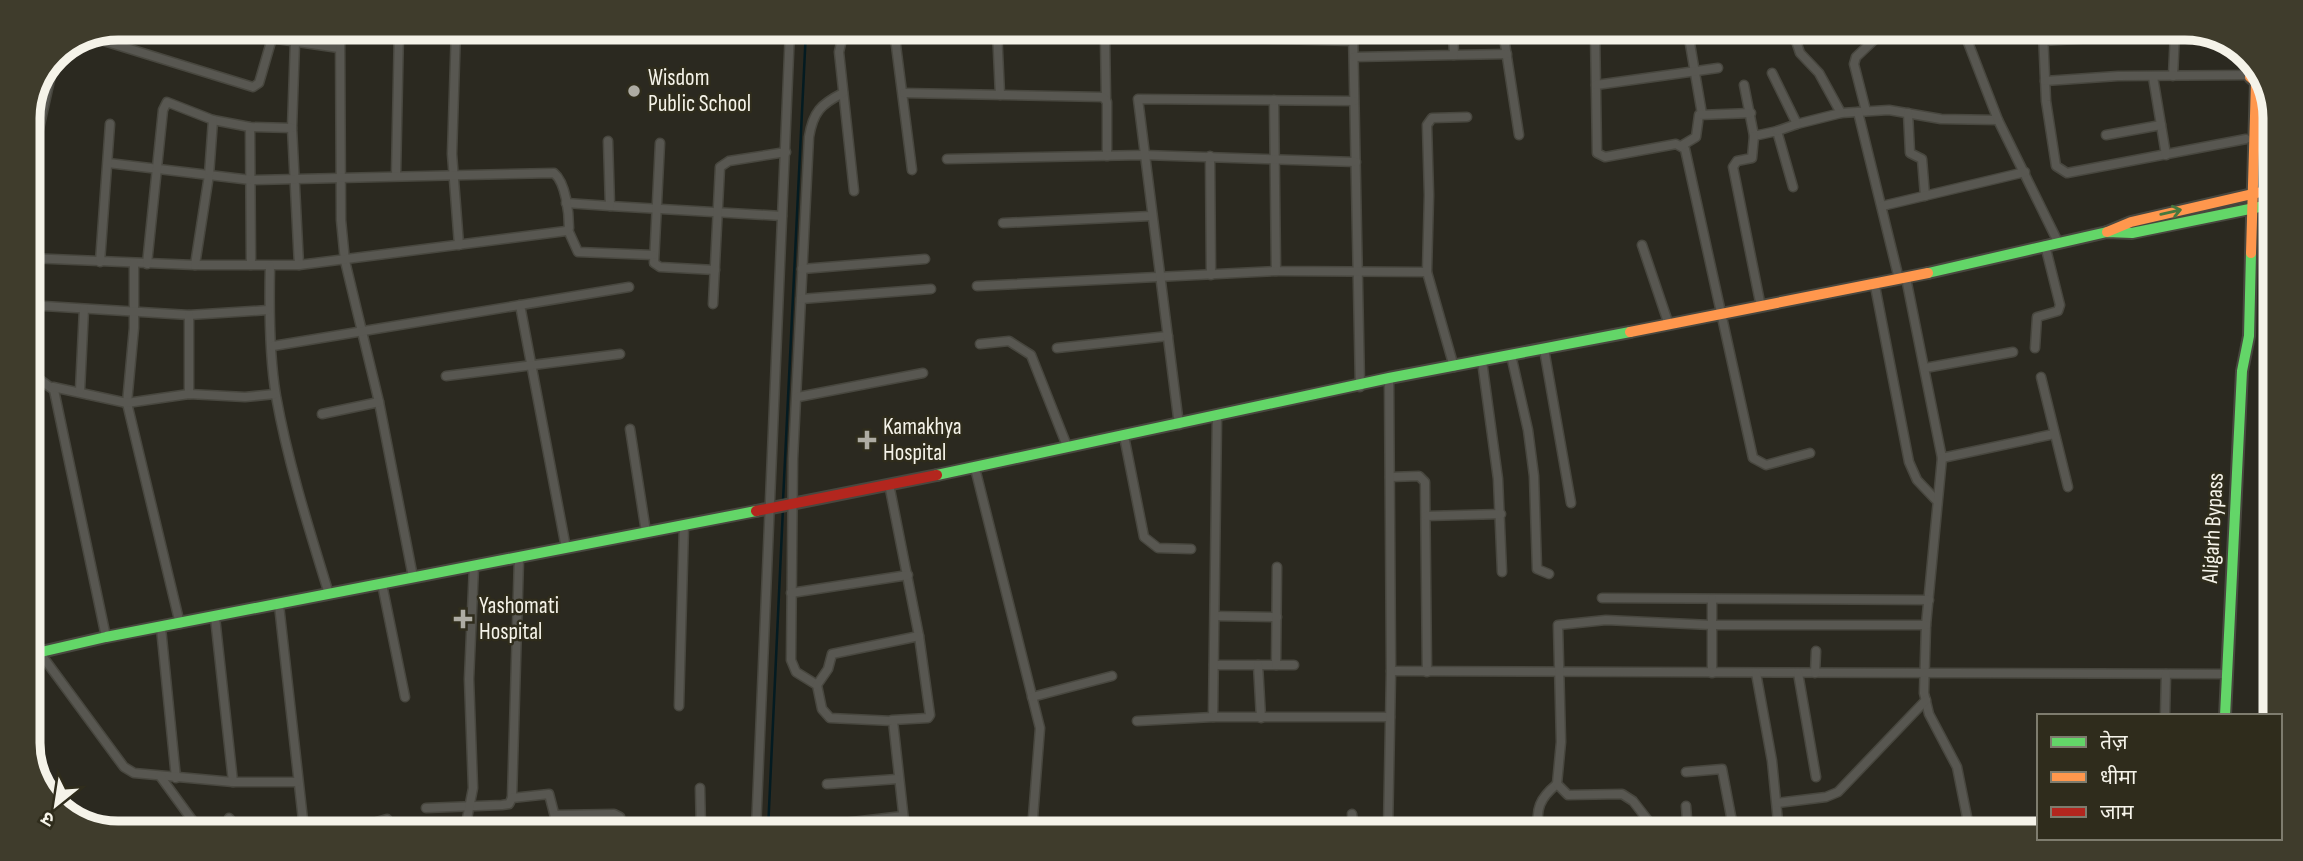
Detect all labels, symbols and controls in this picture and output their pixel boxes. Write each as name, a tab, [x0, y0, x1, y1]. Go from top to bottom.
place label: Wisdom Public School	[648, 64, 751, 118]
marker: Wisdom Public School	[626, 83, 642, 99]
one-way arrow	[2159, 205, 2182, 218]
place label: Kamakhya Hospital	[883, 413, 962, 467]
marker: Kamakhya Hospital	[857, 430, 877, 450]
street label: Aligarh Bypass	[2196, 472, 2230, 585]
place label: Yashomati Hospital	[479, 592, 559, 646]
marker: Yashomati Hospital	[453, 609, 473, 629]
legend	[2037, 714, 2282, 840]
text: तेज़	[2100, 730, 2128, 755]
text: धीमा	[2100, 765, 2137, 790]
north arrow	[21, 770, 91, 840]
text: जाम	[2100, 800, 2134, 825]
text: उ	[37, 805, 59, 831]

